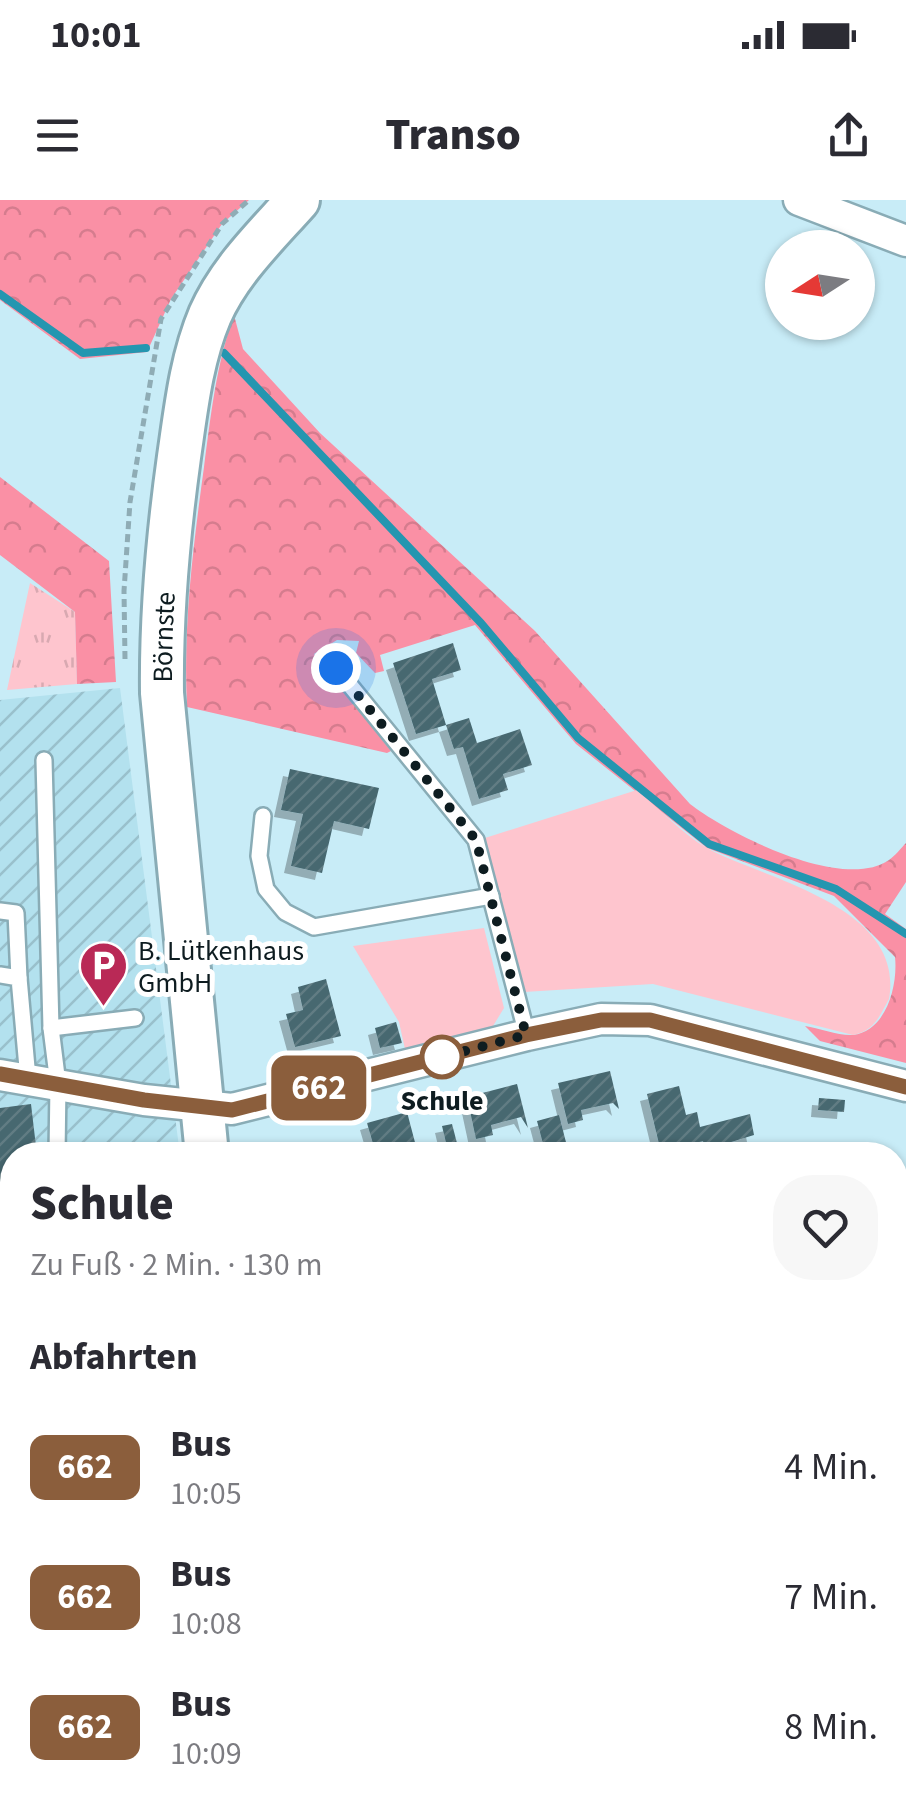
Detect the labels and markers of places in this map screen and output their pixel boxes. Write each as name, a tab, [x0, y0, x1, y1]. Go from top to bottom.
place label: B. Lütkenhaus GmbH	[138, 931, 304, 1003]
parking icon: B. Lütkenhaus GmbH	[77, 940, 129, 1008]
marker: Schule	[421, 1036, 463, 1078]
place label: Schule	[400, 1081, 484, 1121]

